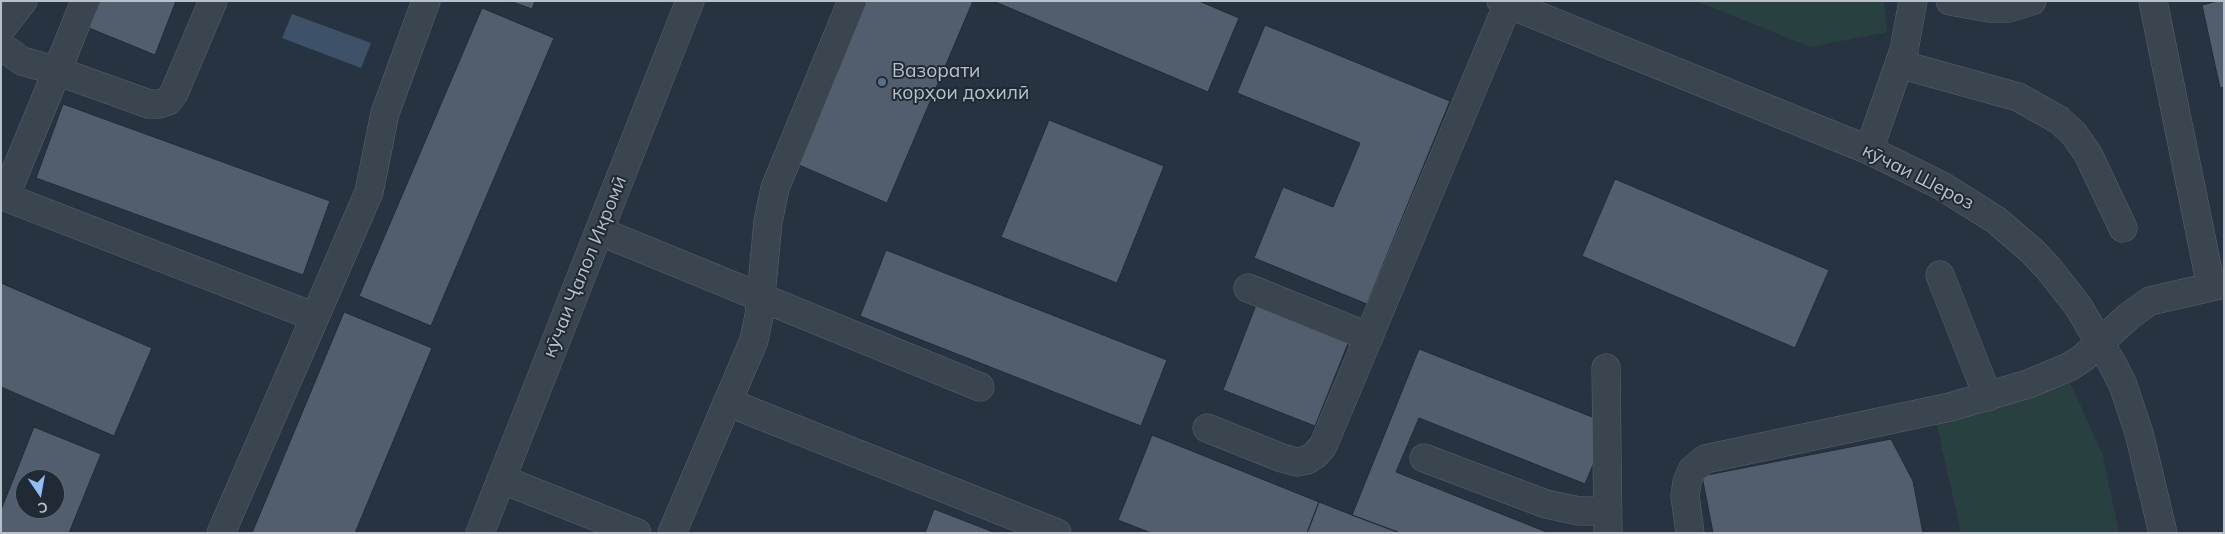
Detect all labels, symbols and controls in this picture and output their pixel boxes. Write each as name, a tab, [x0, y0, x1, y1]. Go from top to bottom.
place label: Вазорати корҳои дохилӣ	[892, 60, 1029, 104]
marker: Вазорати корҳои дохилӣ	[876, 76, 888, 88]
street label: кӯчаи Шероз	[1858, 139, 1978, 215]
street label: кӯчаи Ҷалол Икромӣ	[538, 173, 632, 361]
north arrow	[15, 469, 65, 519]
text: С	[36, 498, 49, 517]

